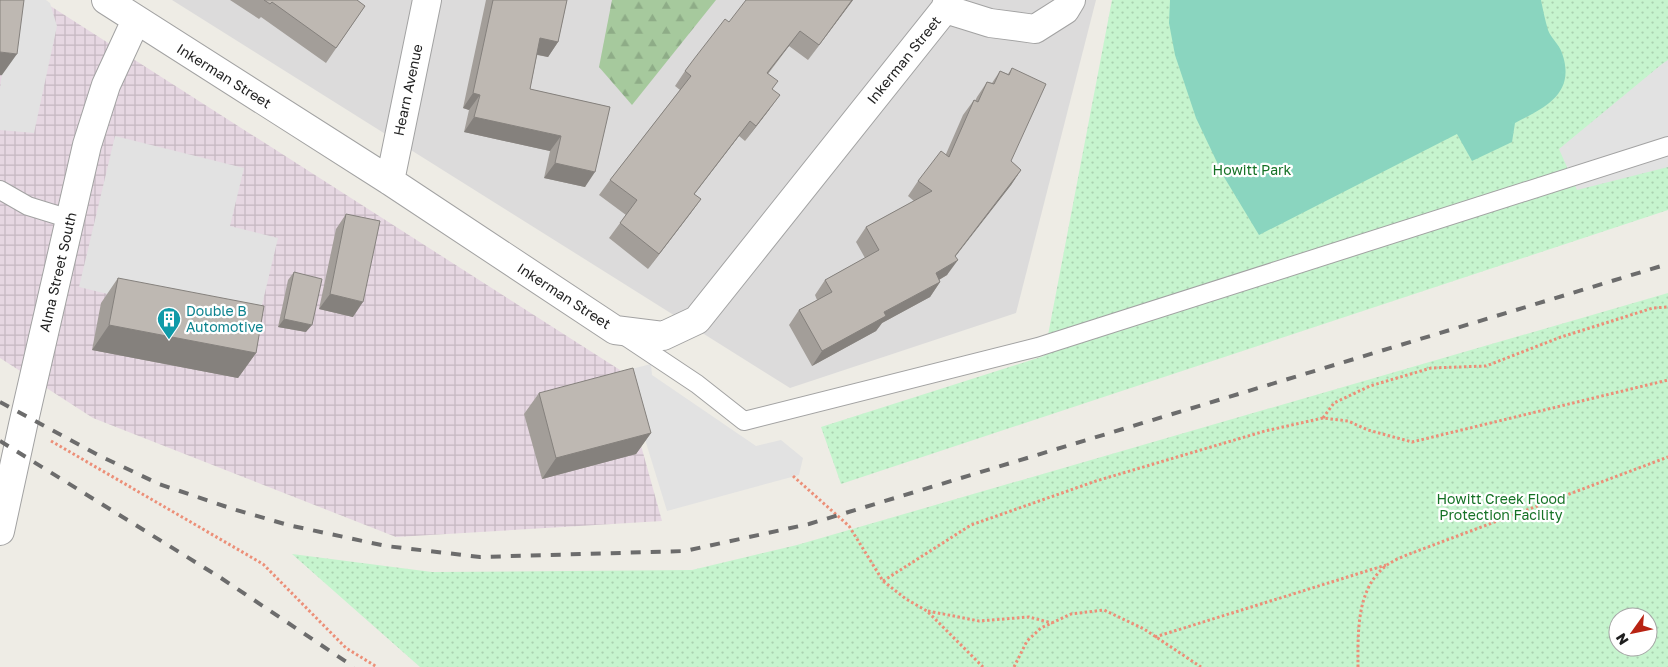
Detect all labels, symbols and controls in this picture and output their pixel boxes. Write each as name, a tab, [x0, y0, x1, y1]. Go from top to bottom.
street label: Inkerman Street	[863, 12, 944, 107]
street label: Inkerman Street	[174, 40, 275, 111]
street label: Hearn Avenue	[389, 42, 426, 137]
park label: Howitt Park	[1213, 161, 1292, 178]
street label: Alma Street South	[35, 210, 80, 333]
street label: Inkerman Street	[514, 259, 614, 332]
place label: Double B Automotive	[186, 302, 263, 335]
building icon: Double B Automotive	[156, 306, 182, 340]
park label: Howitt Creek Flood Protection Facility	[1436, 490, 1566, 523]
north arrow	[1608, 607, 1658, 657]
text: N	[1612, 630, 1632, 648]

